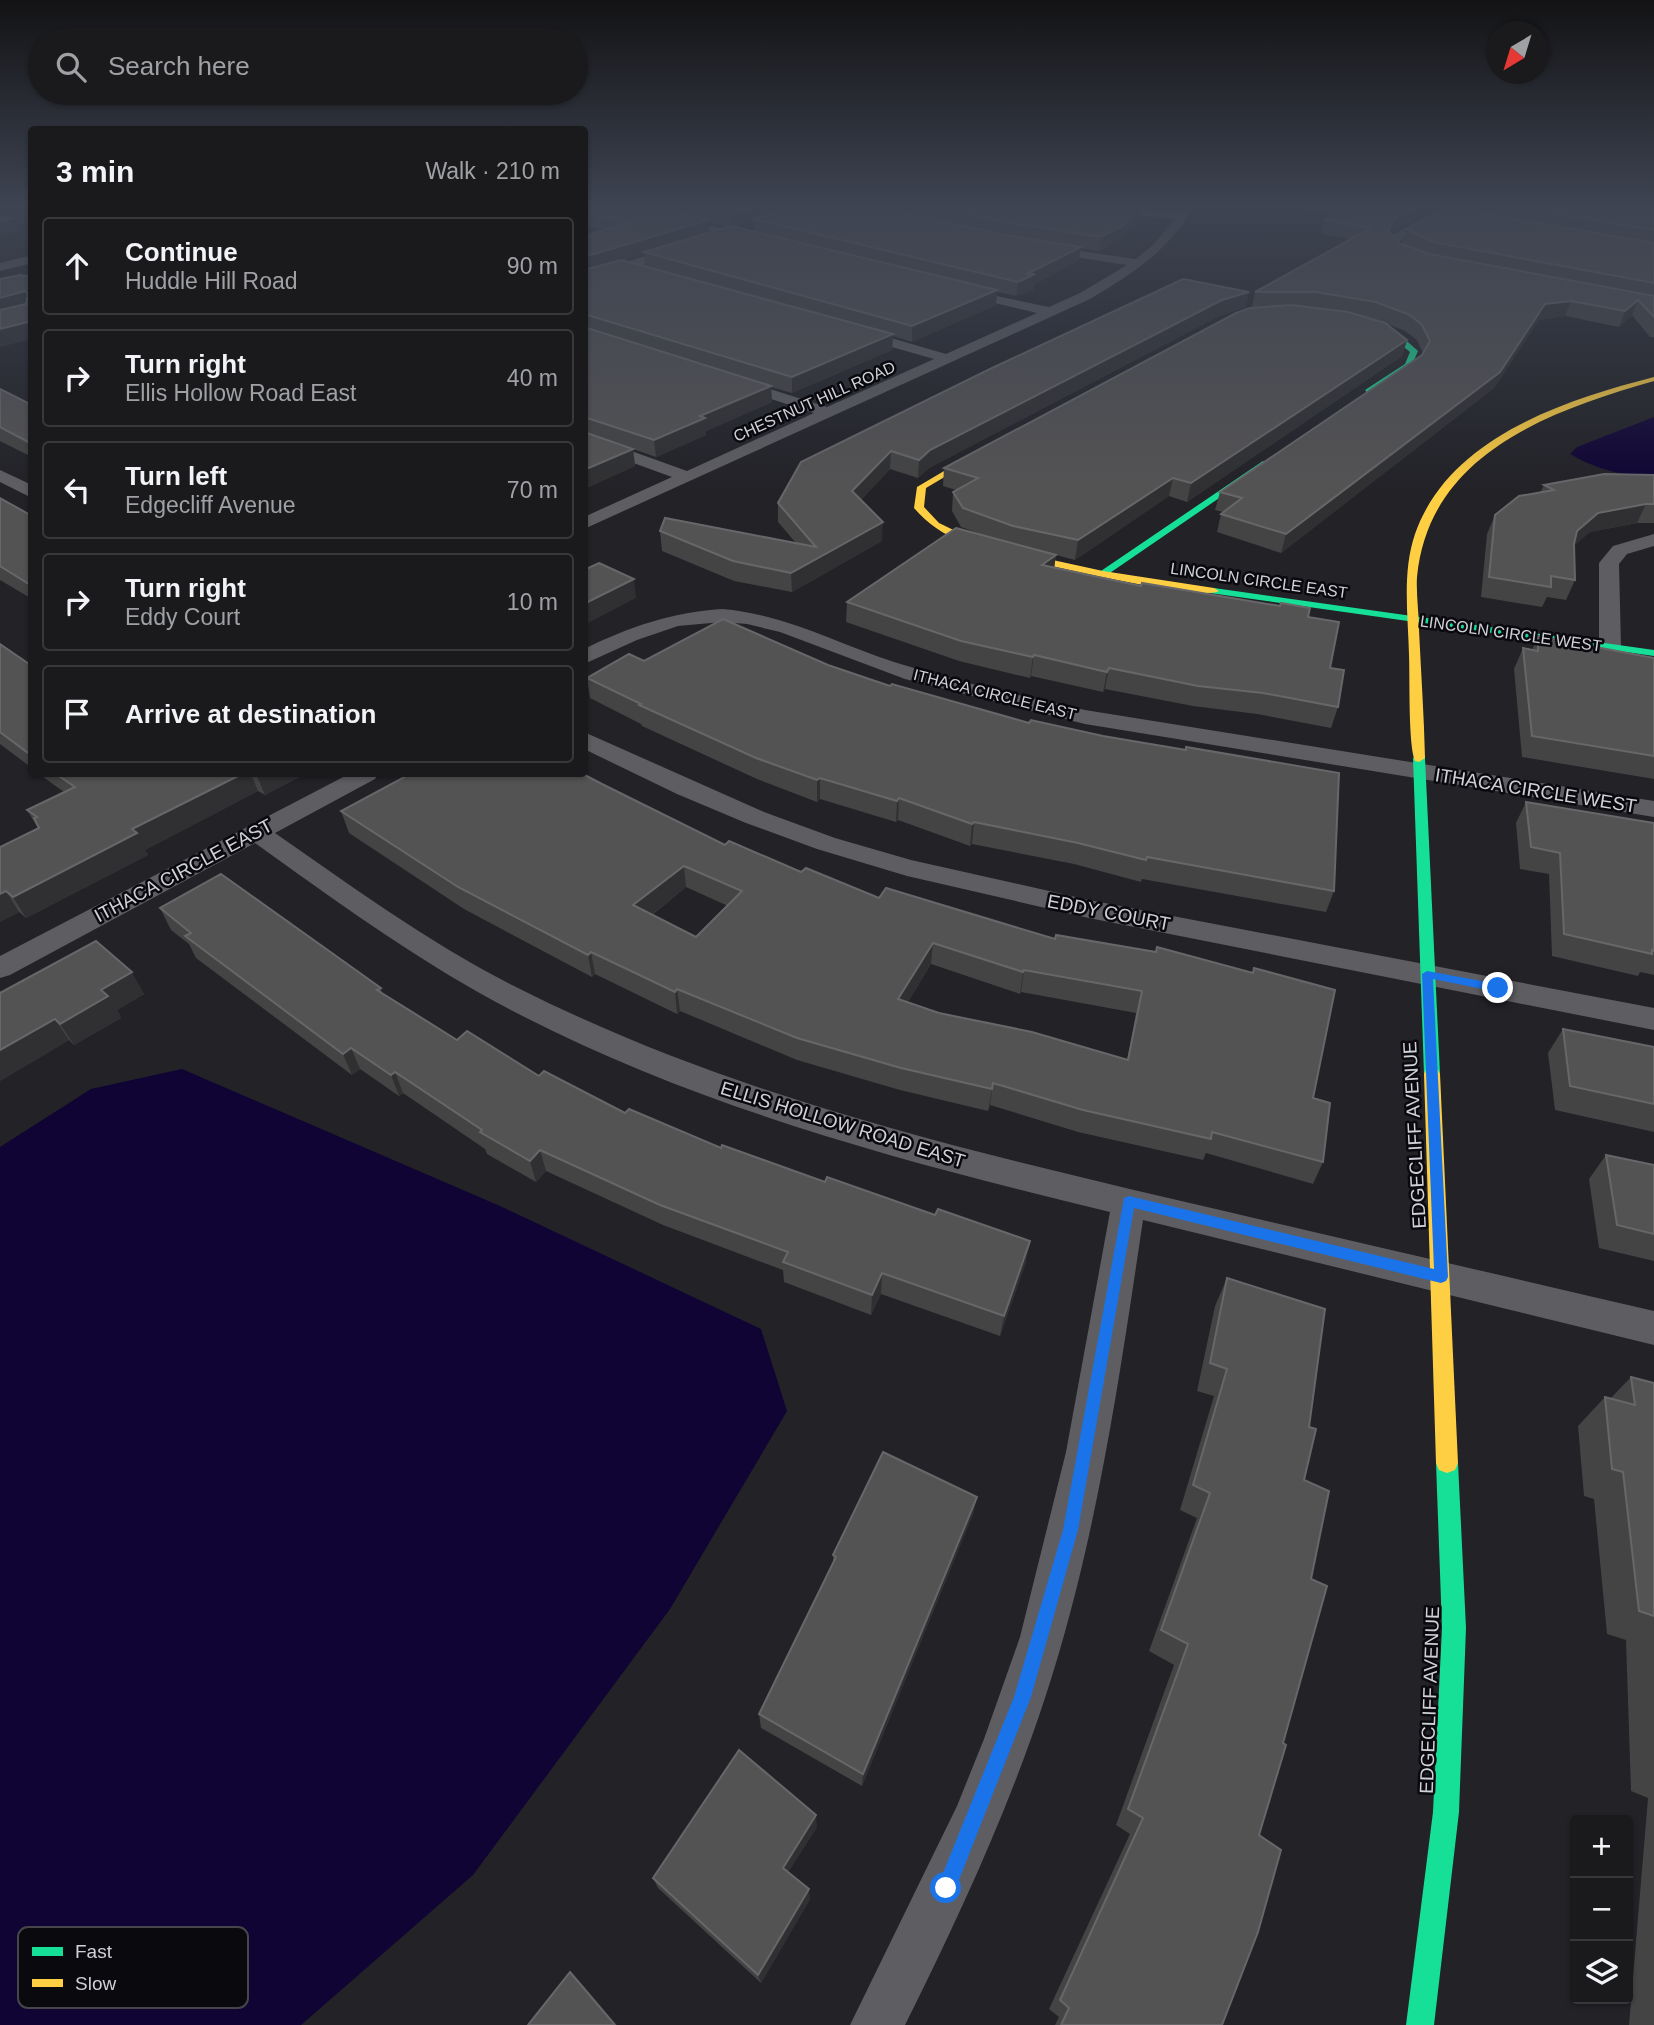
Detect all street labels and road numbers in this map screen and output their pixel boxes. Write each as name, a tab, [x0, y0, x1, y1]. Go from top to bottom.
street label: CHESTNUT HILL ROAD	[731, 358, 898, 445]
street label: LINCOLN CIRCLE EAST	[1169, 560, 1349, 601]
street label: LINCOLN CIRCLE WEST	[1419, 612, 1603, 655]
street label: ITHACA CIRCLE EAST	[912, 666, 1078, 723]
street label: ITHACA CIRCLE WEST	[1434, 764, 1639, 817]
street label: ITHACA CIRCLE EAST	[91, 814, 276, 926]
street label: EDDY COURT	[1046, 890, 1173, 935]
street label: EDGECLIFF AVENUE	[1399, 1041, 1430, 1229]
street label: ELLIS HOLLOW ROAD EAST	[718, 1077, 968, 1172]
street label: EDGECLIFF AVENUE	[1416, 1606, 1443, 1794]

